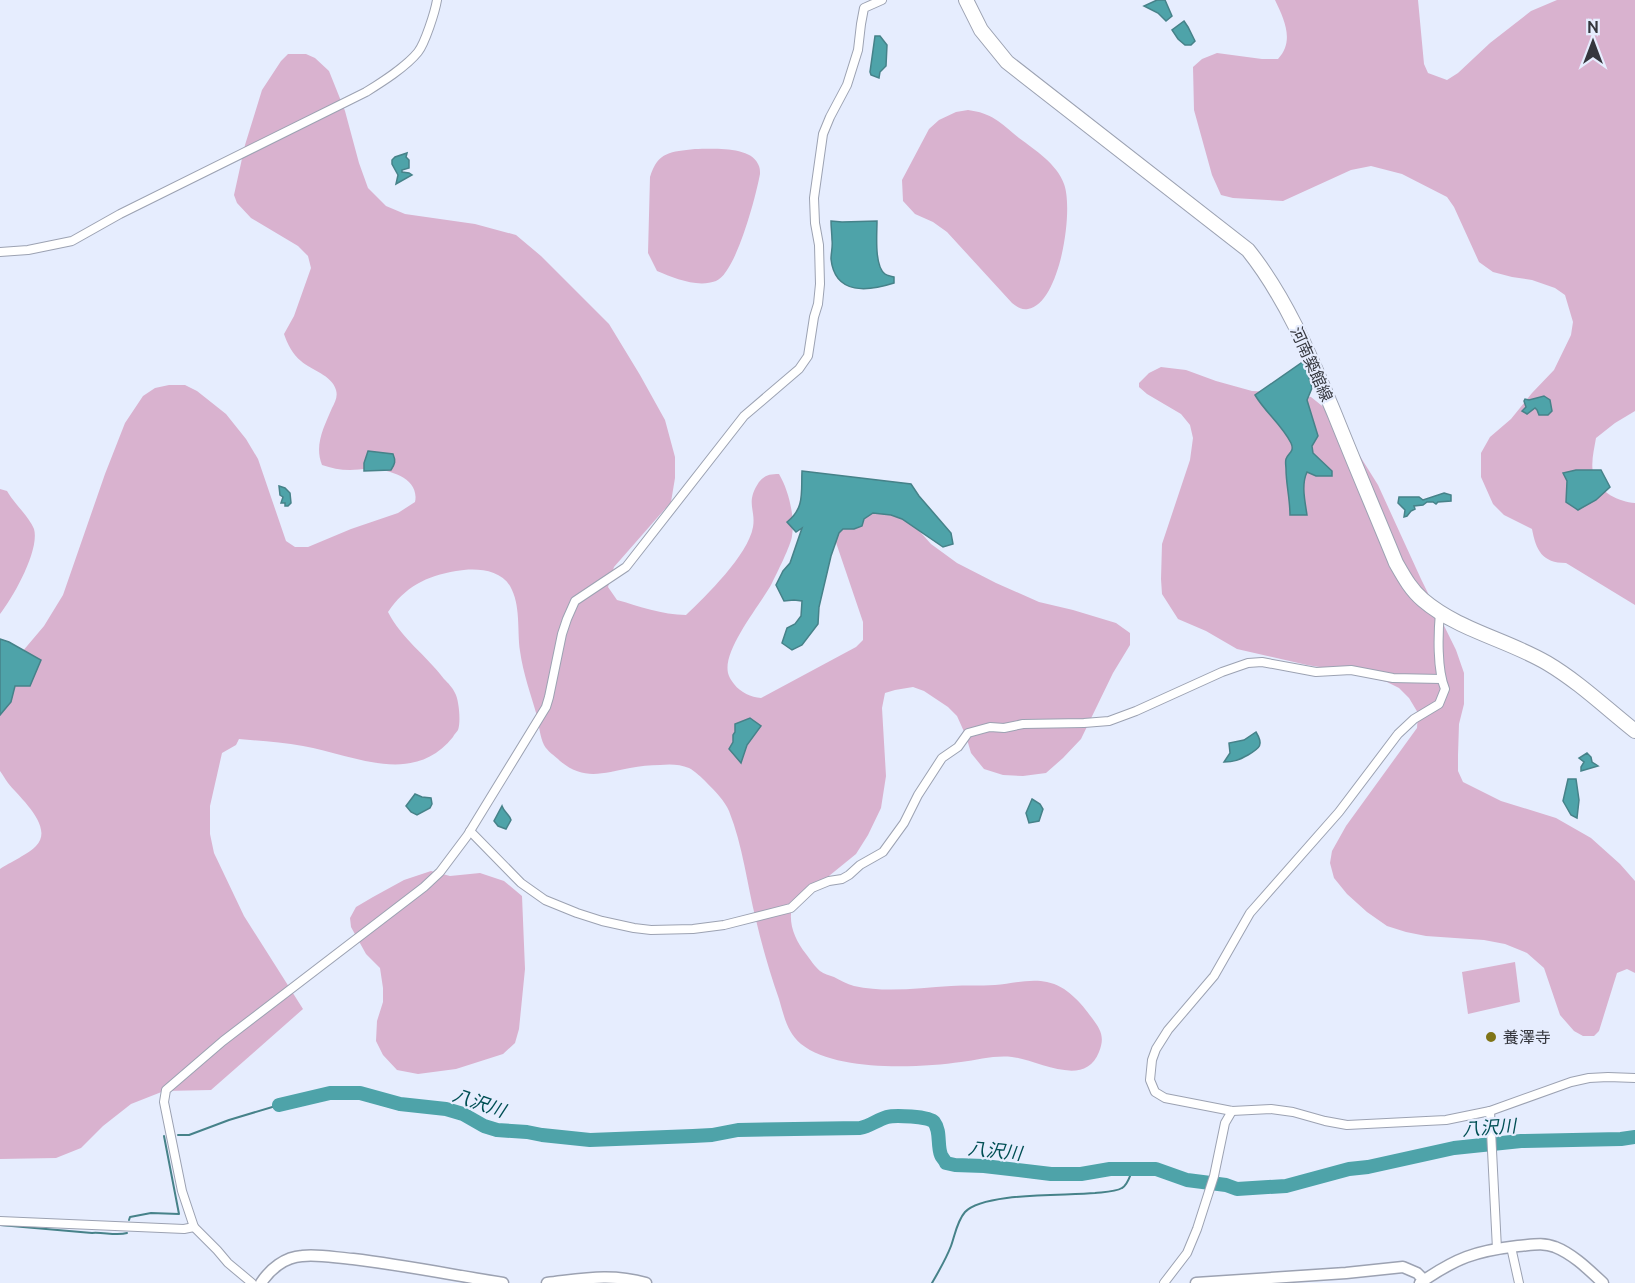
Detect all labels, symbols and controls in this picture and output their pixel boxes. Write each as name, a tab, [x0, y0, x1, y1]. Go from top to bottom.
north arrow	[1563, 12, 1623, 72]
text: N	[1587, 18, 1599, 36]
street label: 河南築館線	[1288, 324, 1336, 404]
place label: 養澤寺	[1503, 1028, 1551, 1046]
marker: 養澤寺	[1484, 1030, 1498, 1044]
water label: 八沢川	[451, 1084, 510, 1121]
water label: 八沢川	[1461, 1115, 1519, 1139]
water label: 八沢川	[967, 1137, 1025, 1163]

